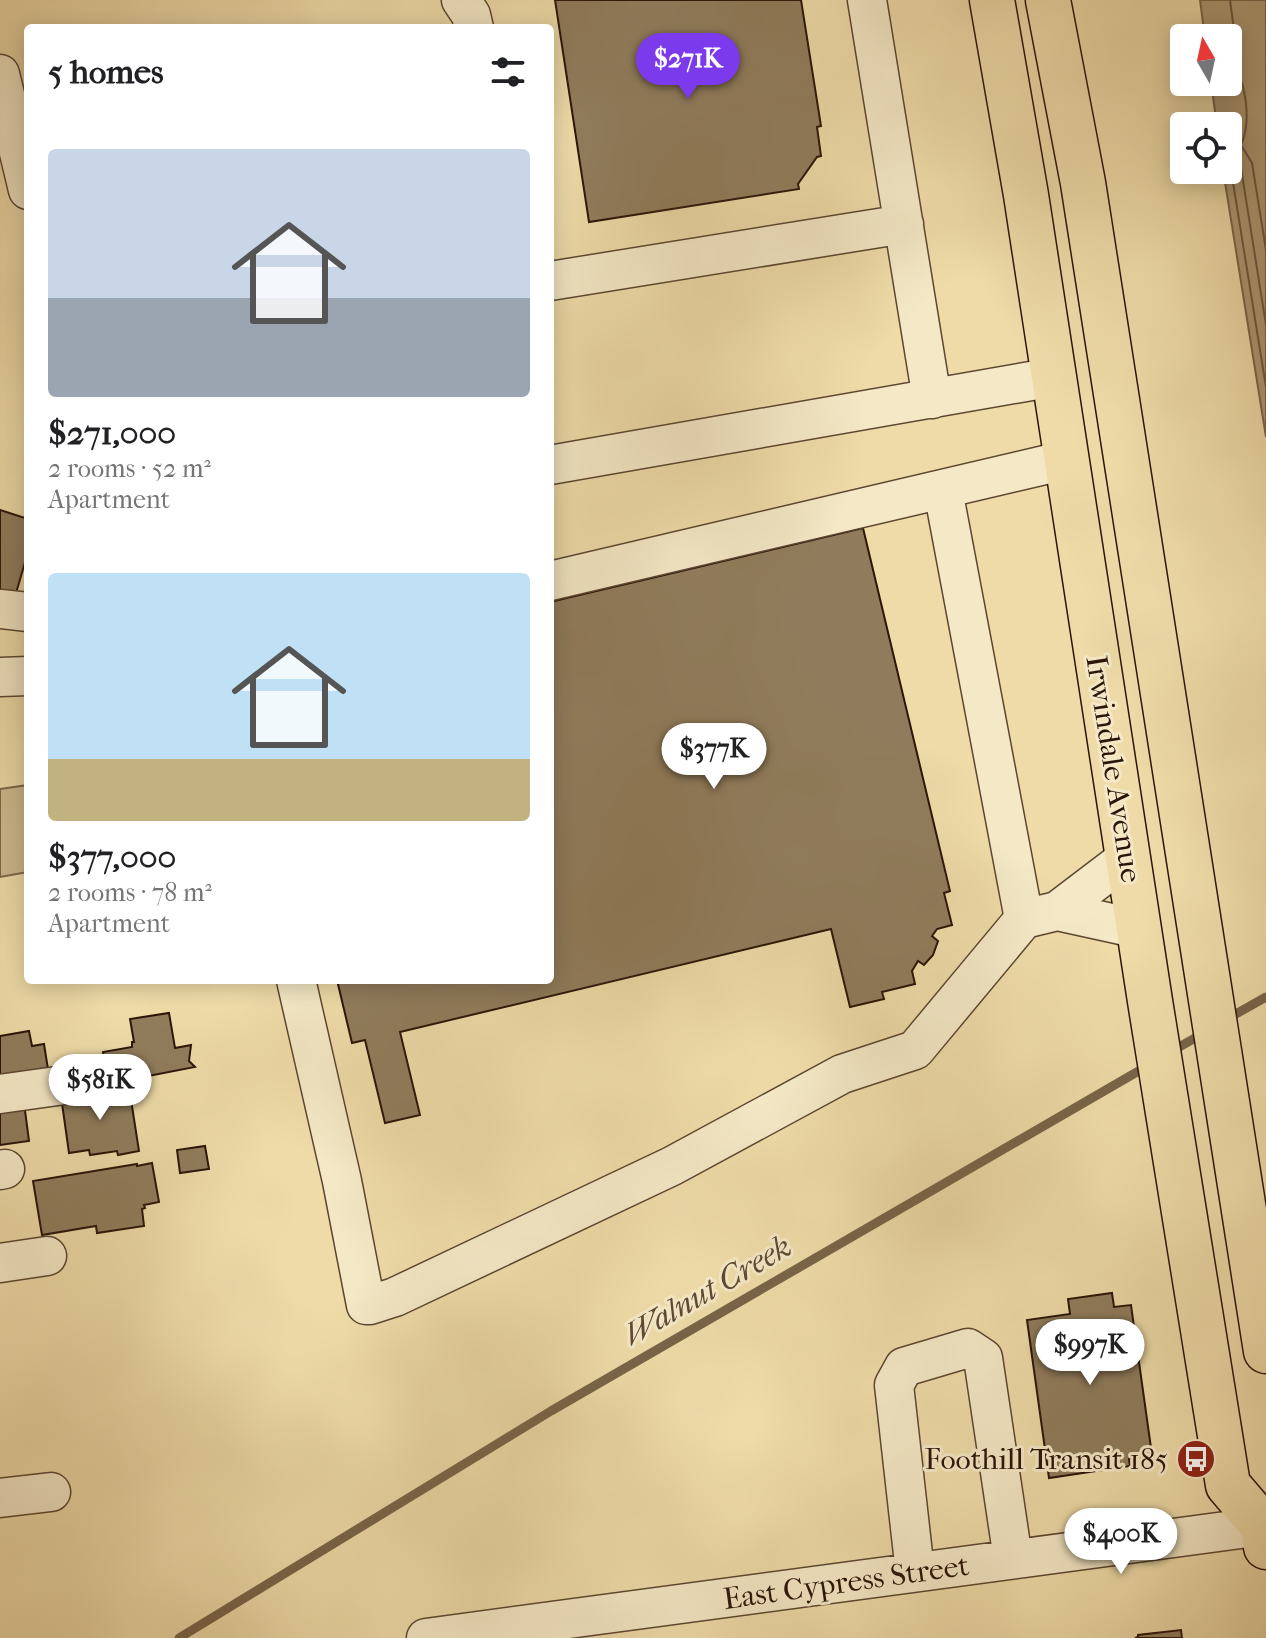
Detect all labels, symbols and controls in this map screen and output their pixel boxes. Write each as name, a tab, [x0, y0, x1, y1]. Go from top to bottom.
north arrow	[1170, 24, 1242, 96]
map controls	[1170, 24, 1242, 184]
pin: $271K	[632, 33, 744, 101]
text: $271K	[654, 43, 722, 74]
icon: filters	[486, 50, 530, 94]
text: 5 homes	[48, 52, 163, 92]
button: locate	[1170, 112, 1242, 184]
icon: home	[217, 201, 361, 345]
text: $271,000	[48, 413, 176, 453]
text: 2 rooms · 52 m²	[48, 453, 211, 484]
text: Apartment	[48, 484, 170, 515]
icon: home	[217, 625, 361, 769]
street label: Irwindale Avenue	[1078, 653, 1149, 885]
pin: $377K	[658, 723, 770, 791]
text: $377K	[680, 733, 748, 764]
text: $377,000	[48, 837, 176, 877]
text: 2 rooms · 78 m²	[48, 877, 212, 908]
text: Apartment	[48, 908, 170, 939]
pin: $581K	[44, 1054, 156, 1122]
text: $581K	[67, 1064, 133, 1095]
water label: Walnut Creek	[617, 1228, 798, 1353]
pin: $997K	[1034, 1319, 1146, 1387]
text: $997K	[1053, 1329, 1127, 1360]
bus stop icon: Foothill Transit 185	[1175, 1438, 1217, 1480]
place label: Foothill Transit 185	[924, 1442, 1168, 1477]
pin: $400K	[1065, 1508, 1177, 1576]
text: $400K	[1082, 1518, 1160, 1549]
street label: East Cypress Street	[721, 1548, 972, 1617]

